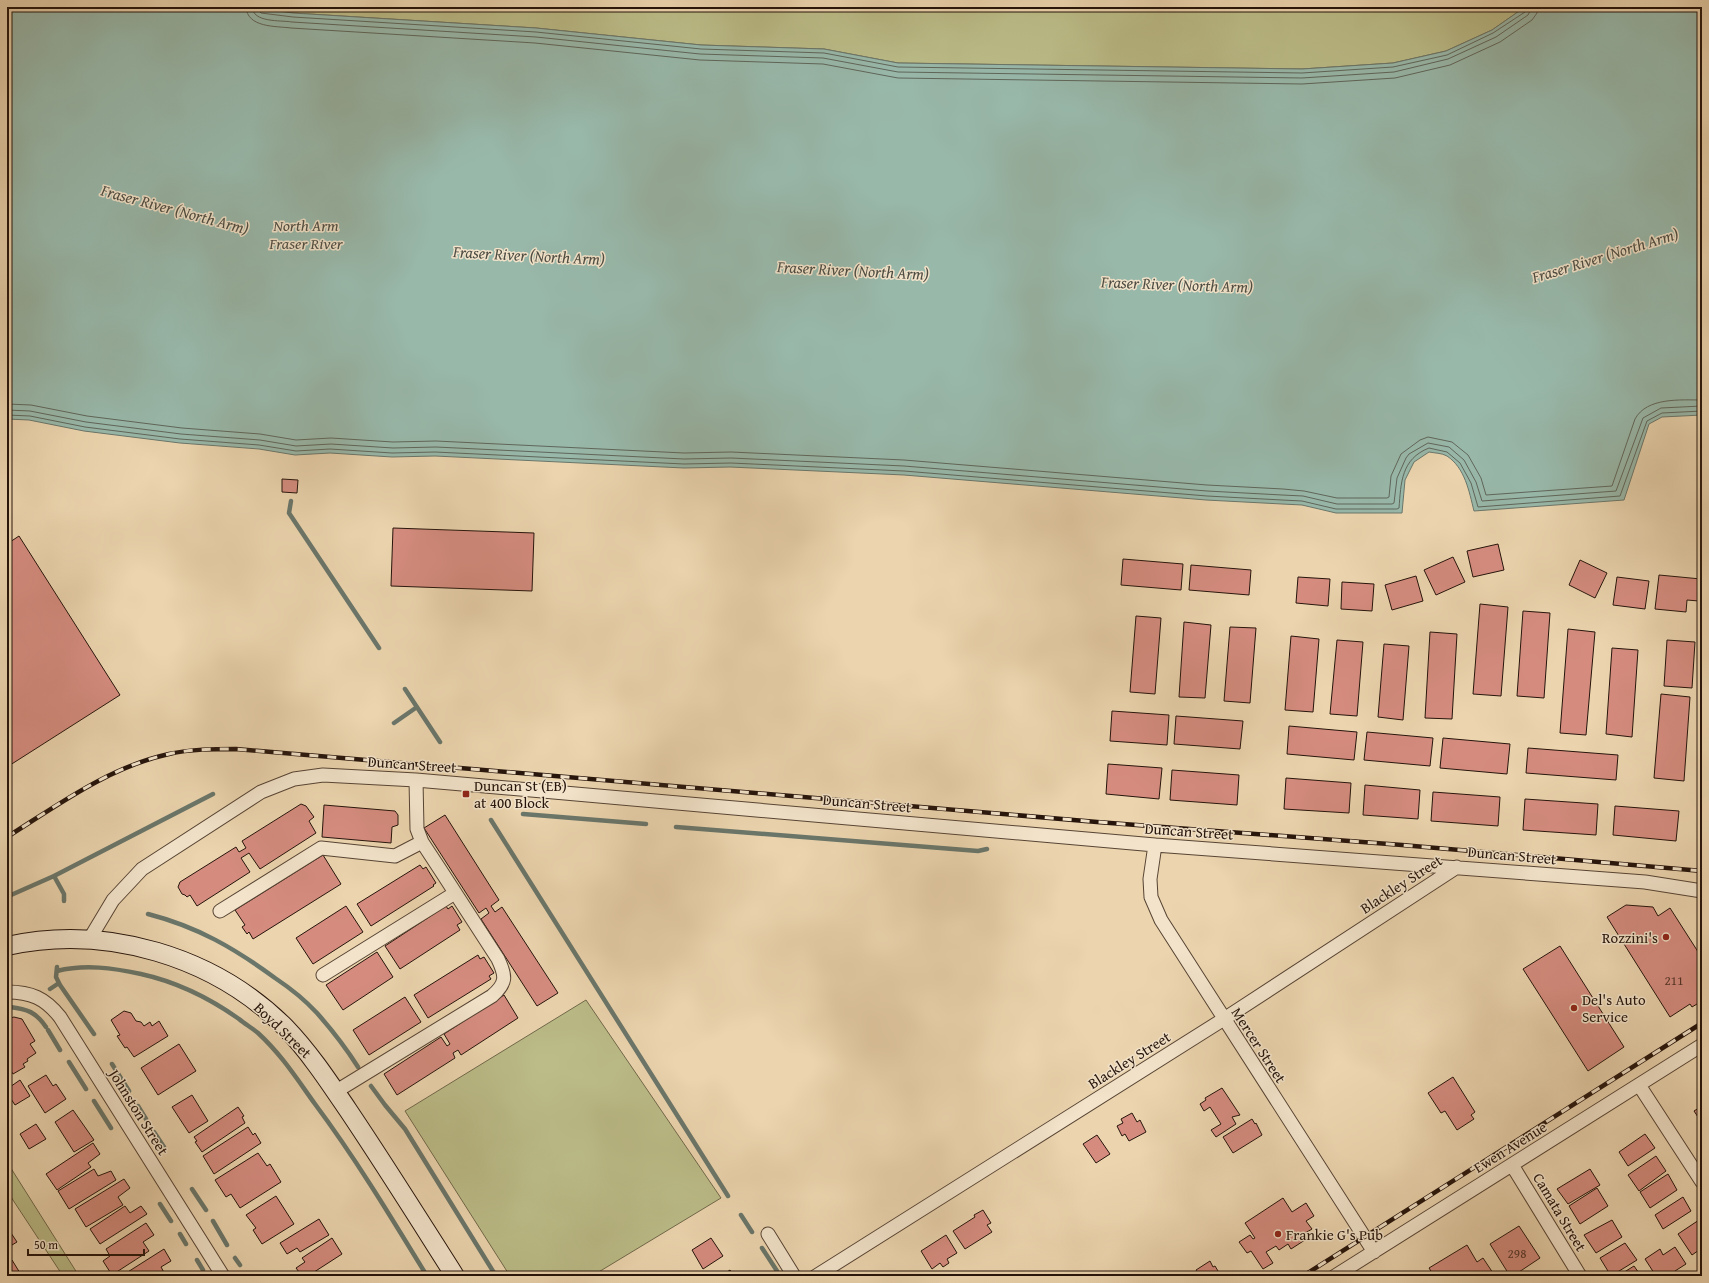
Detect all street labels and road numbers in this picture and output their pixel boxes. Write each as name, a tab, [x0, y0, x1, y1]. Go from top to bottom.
street label: Duncan Street	[367, 750, 458, 778]
street label: Duncan Street	[822, 789, 913, 817]
street label: Duncan Street	[1144, 817, 1235, 845]
street label: Duncan Street	[1467, 841, 1558, 869]
street label: Blackley Street	[1356, 849, 1447, 918]
street label: Boyd Street	[249, 997, 317, 1063]
street label: Mercer Street	[1227, 1003, 1292, 1088]
street label: Blackley Street	[1084, 1026, 1175, 1094]
street label: Johnston Street	[103, 1063, 174, 1160]
street label: Ewen Avenue	[1469, 1116, 1551, 1178]
street label: Camata Street	[1528, 1169, 1592, 1256]

